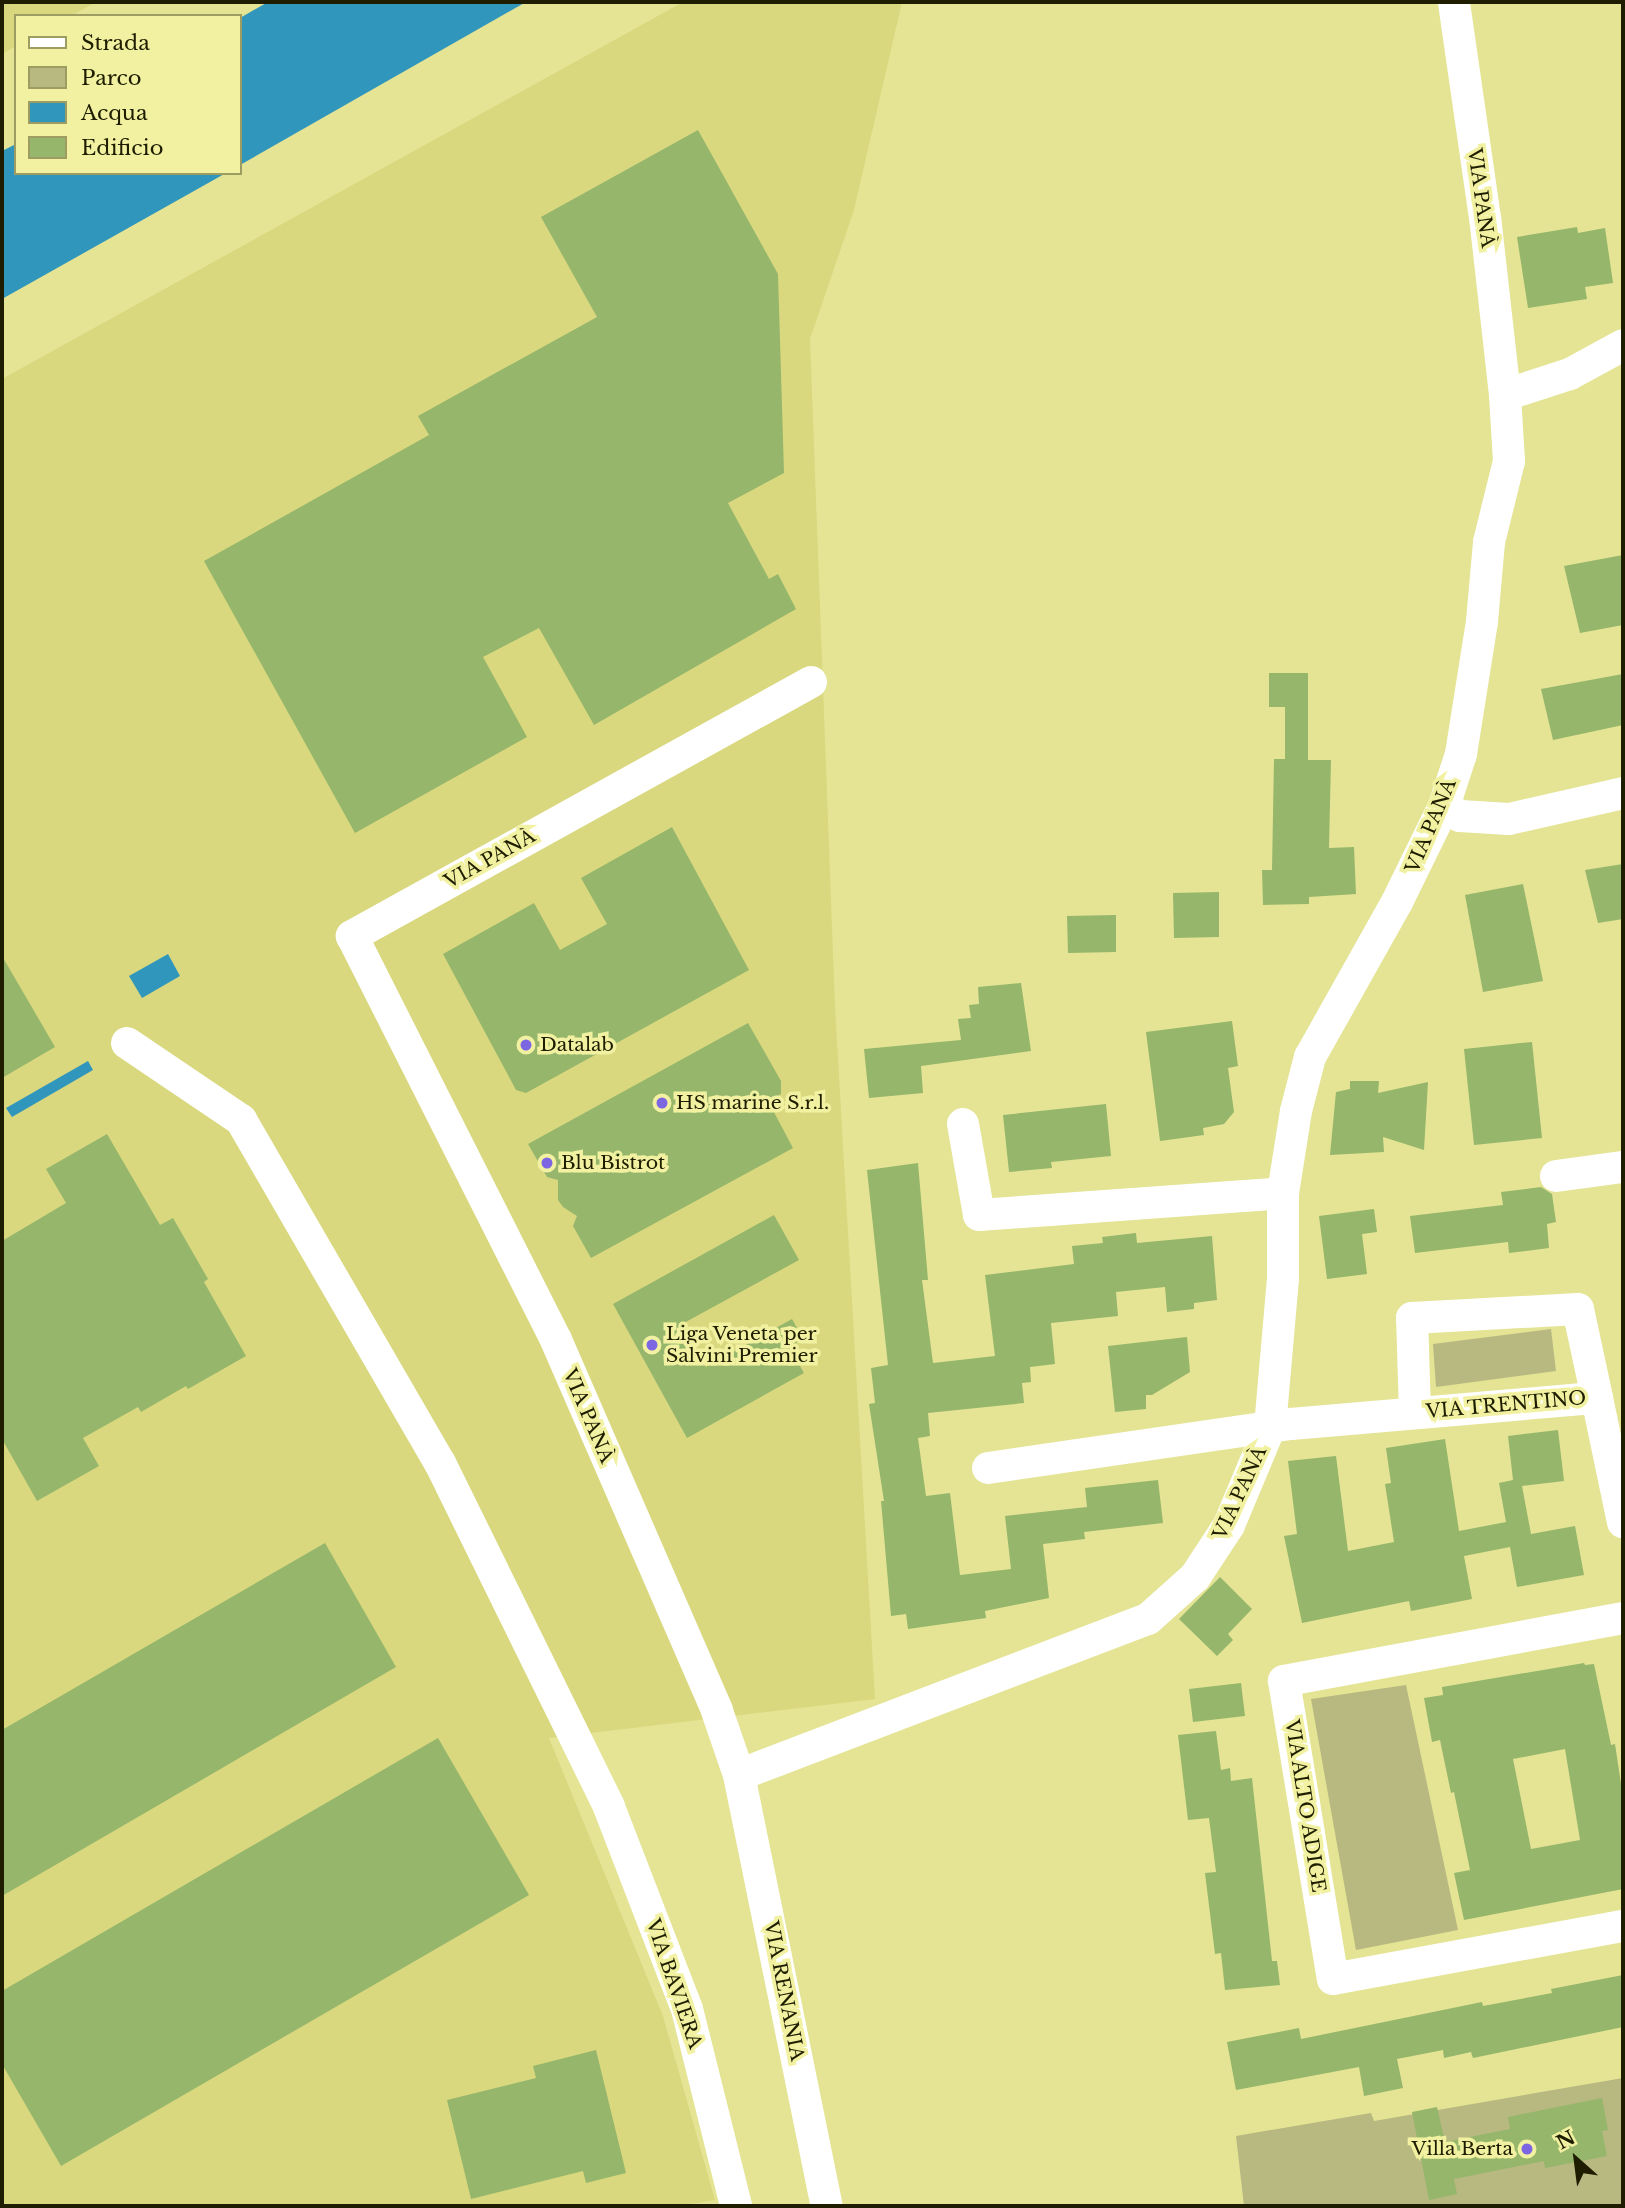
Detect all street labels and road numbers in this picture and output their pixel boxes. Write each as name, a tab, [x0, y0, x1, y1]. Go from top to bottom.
street label: VIA PANÀ	[1463, 146, 1499, 250]
street label: VIA PANÀ	[1401, 775, 1461, 877]
street label: VIA PANÀ	[440, 825, 540, 893]
street label: VIA PANÀ	[558, 1365, 618, 1467]
street label: VIA TRENTINO	[1424, 1387, 1588, 1423]
street label: VIA PANÀ	[1208, 1442, 1272, 1544]
street label: VIA ALTO ADIGE	[1280, 1717, 1330, 1895]
street label: VIA BAVIERA	[641, 1916, 707, 2052]
street label: VIA RENANIA	[759, 1919, 809, 2063]

